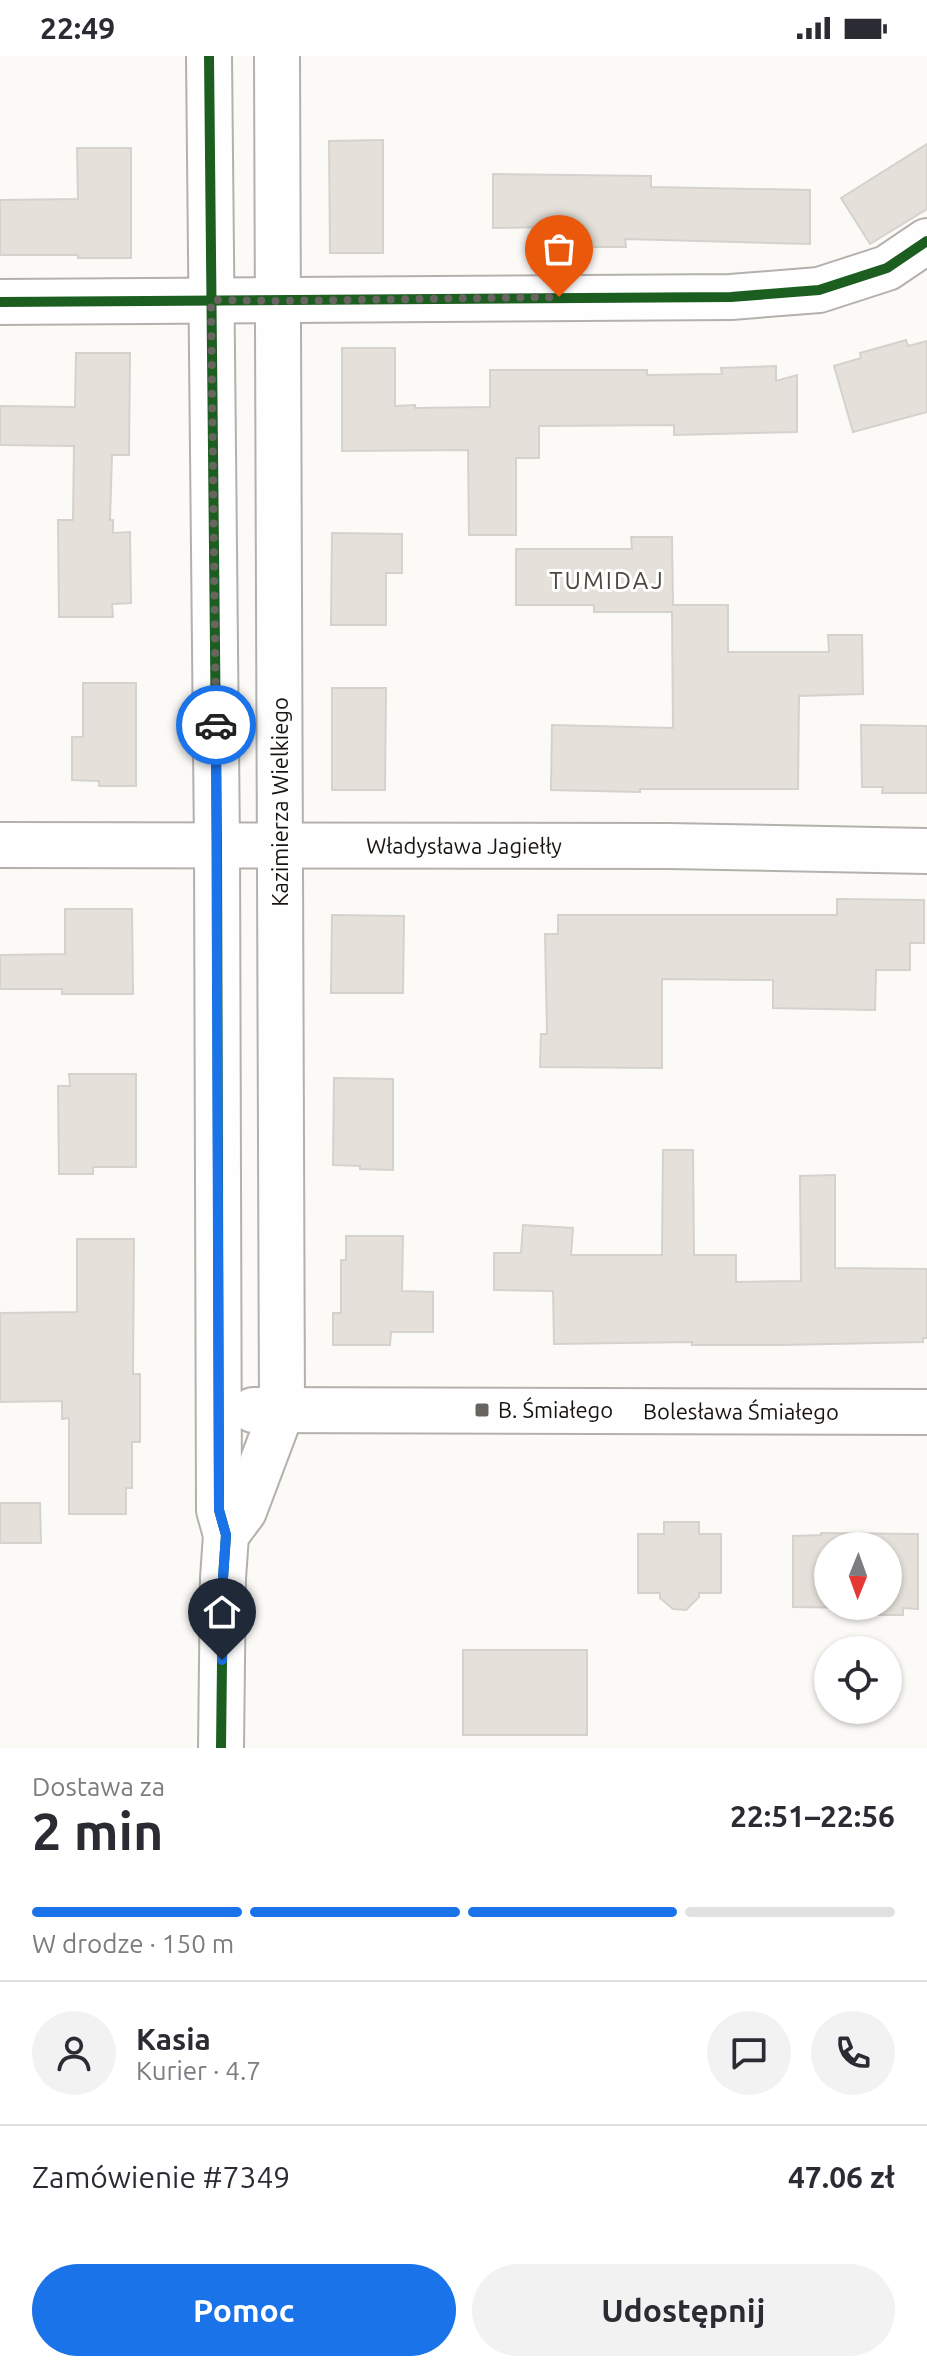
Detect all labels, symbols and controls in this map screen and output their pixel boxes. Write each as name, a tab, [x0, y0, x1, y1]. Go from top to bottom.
text: 22:49	[40, 11, 115, 45]
pin	[525, 215, 593, 297]
icon: bag	[537, 227, 581, 271]
district label: TUMIDAJ	[549, 567, 665, 594]
courier	[176, 685, 256, 765]
street label: Kazimierza Wielkiego	[267, 697, 292, 907]
icon: car	[194, 703, 238, 747]
street label: Władysława Jagiełły	[366, 833, 562, 858]
place label: B. Śmiałego	[498, 1396, 613, 1422]
street label: Bolesława Śmiałego	[643, 1397, 839, 1424]
marker: B. Śmiałego	[473, 1401, 491, 1419]
north arrow	[814, 1532, 902, 1620]
map controls	[814, 1532, 902, 1724]
pin	[188, 1578, 256, 1660]
icon: home	[200, 1590, 244, 1634]
button: locate	[814, 1636, 902, 1724]
text: Dostawa za	[32, 1772, 165, 1801]
text: 22:51–22:56	[730, 1799, 895, 1833]
text: 2 min	[32, 1802, 163, 1860]
text: W drodze · 150 m	[32, 1929, 234, 1958]
button: person	[32, 2011, 116, 2095]
button: chat	[707, 2011, 791, 2095]
button: phone	[811, 2011, 895, 2095]
text: Kasia	[136, 2022, 211, 2056]
text: Kurier · 4.7	[136, 2056, 261, 2085]
text: Zamówienie #7349	[32, 2160, 290, 2194]
text: 47.06 zł	[788, 2160, 895, 2194]
button: Pomoc	[32, 2264, 456, 2356]
button: Udostępnij	[472, 2264, 895, 2356]

